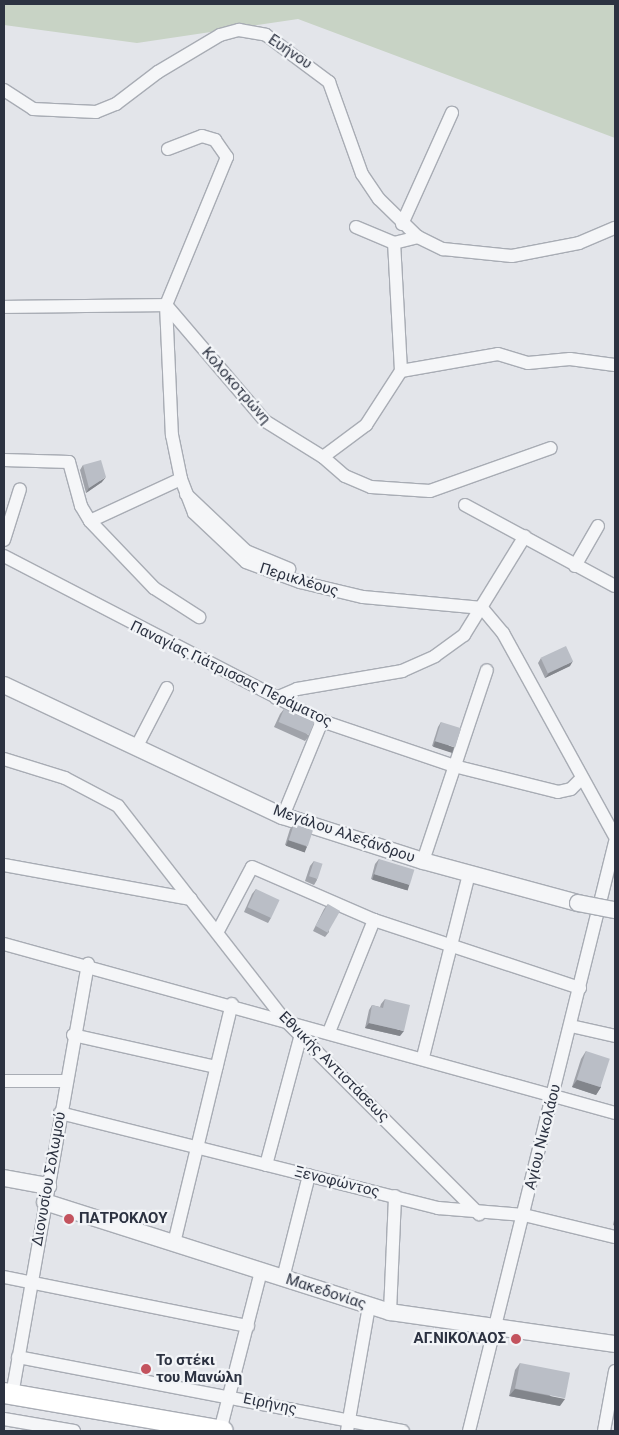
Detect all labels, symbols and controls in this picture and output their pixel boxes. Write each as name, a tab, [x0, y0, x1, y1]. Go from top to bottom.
street label: Ευήνου	[265, 31, 315, 73]
street label: Κολοκοτρώνη	[198, 344, 274, 428]
street label: Περικλέους	[257, 559, 341, 601]
street label: Παναγίας Γιάτρισσας Περάματος	[127, 617, 335, 731]
street label: Μεγάλου Αλεξάνδρου	[271, 801, 417, 867]
street label: Εθνικής Αντιστάσεως	[275, 1008, 393, 1126]
street label: Αγίου Νικολάου	[521, 1082, 565, 1192]
street label: Διονυσίου Σολωμού	[28, 1110, 70, 1248]
street label: Ξενοφώντος	[293, 1163, 381, 1201]
place label: ΠΑΤΡΟΚΛΟΥ	[79, 1210, 167, 1228]
marker: ΠΑΤΡΟΚΛΟΥ	[63, 1213, 75, 1225]
street label: Μακεδονίας	[283, 1271, 369, 1313]
place label: ΑΓ.ΝΙΚΟΛΑΟΣ	[414, 1330, 506, 1348]
marker: ΑΓ.ΝΙΚΟΛΑΟΣ	[510, 1333, 522, 1345]
place label: Το στέκι του Μανώλη	[156, 1351, 242, 1386]
marker: Το στέκι του Μανώλη	[140, 1363, 152, 1375]
street label: Ειρήνης	[242, 1390, 298, 1418]

